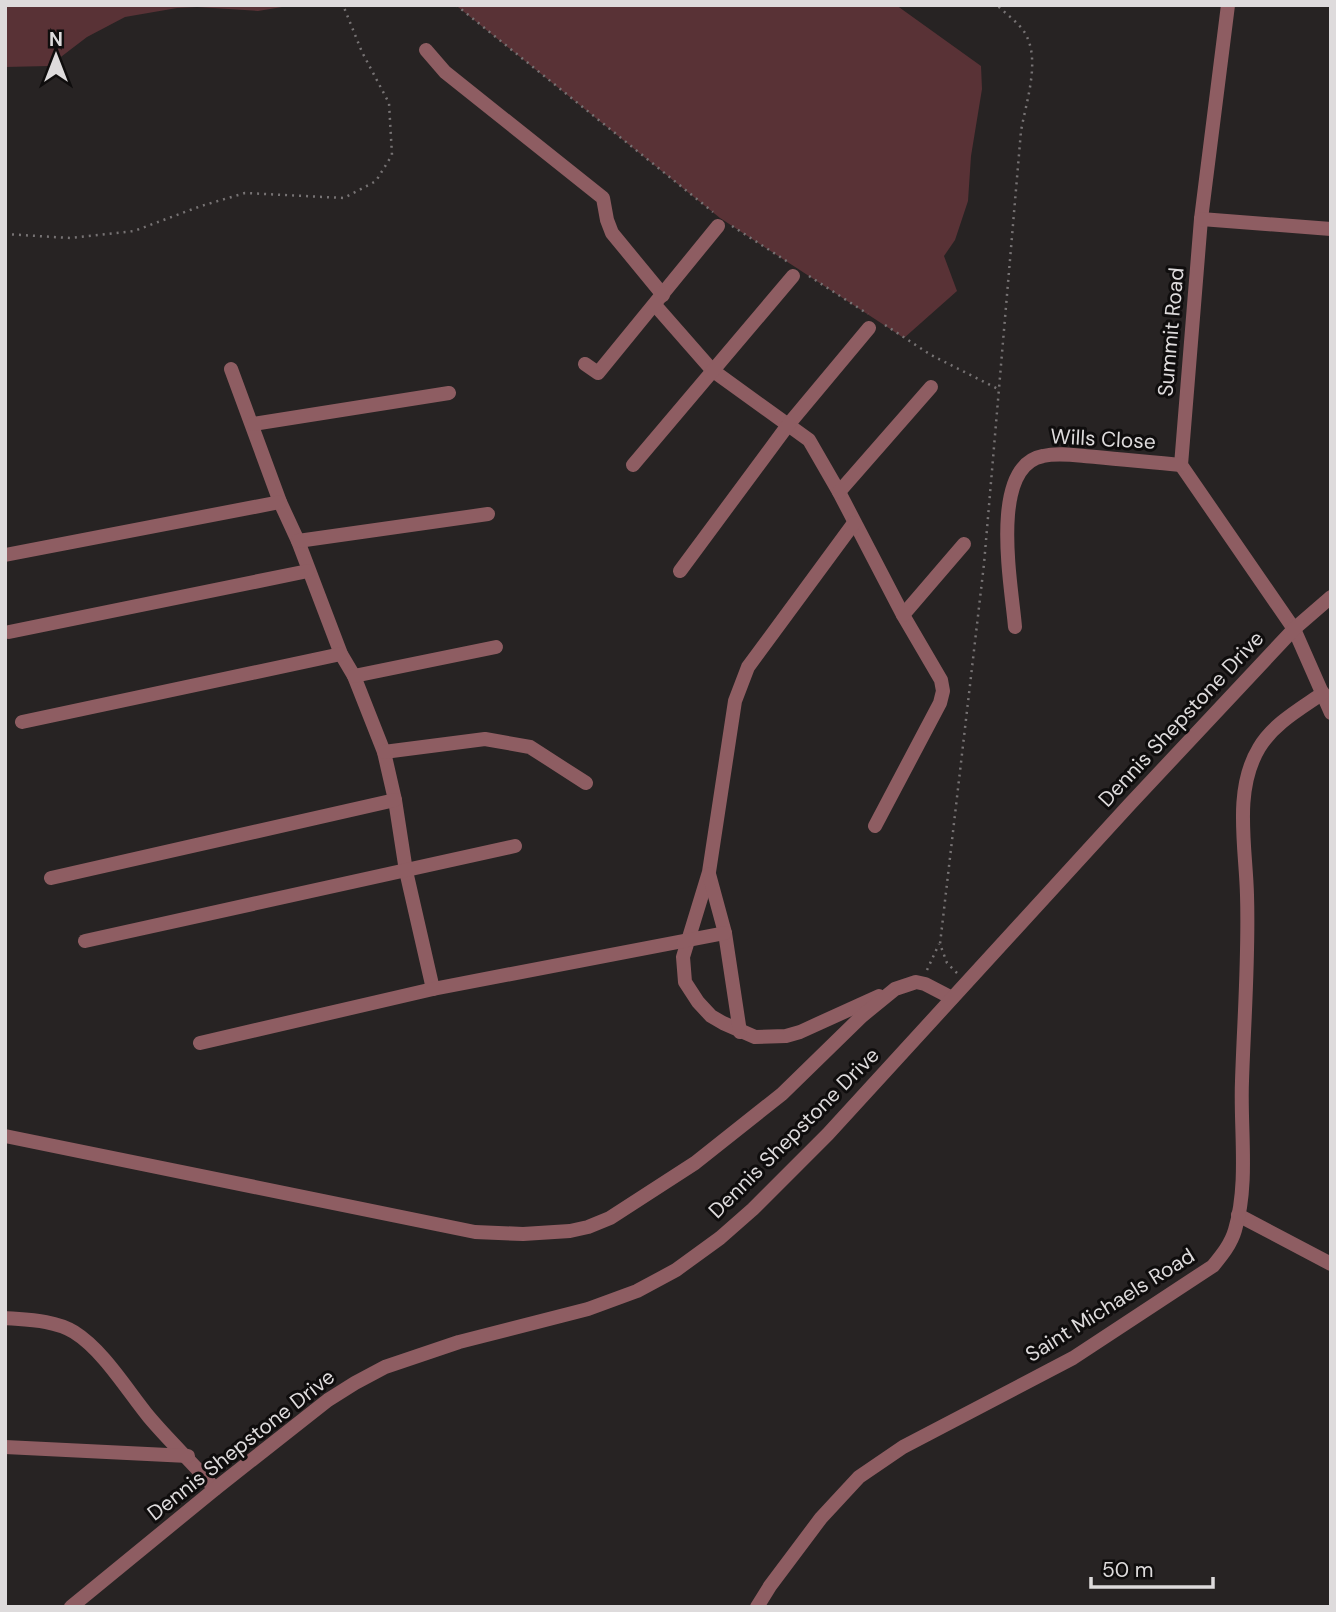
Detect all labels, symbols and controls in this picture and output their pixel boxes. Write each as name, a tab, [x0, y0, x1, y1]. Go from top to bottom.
north arrow	[21, 21, 91, 91]
text: N	[49, 27, 63, 52]
street label: Summit Road	[1151, 266, 1191, 398]
street label: Wills Close	[1050, 422, 1156, 456]
street label: Dennis Shepstone Drive	[1092, 625, 1270, 813]
street label: Dennis Shepstone Drive	[703, 1041, 886, 1224]
street label: Saint Michaels Road	[1020, 1242, 1200, 1368]
street label: Dennis Shepstone Drive	[141, 1363, 341, 1527]
scale bar	[1091, 1546, 1214, 1590]
text: 50 m	[1102, 1556, 1153, 1584]

